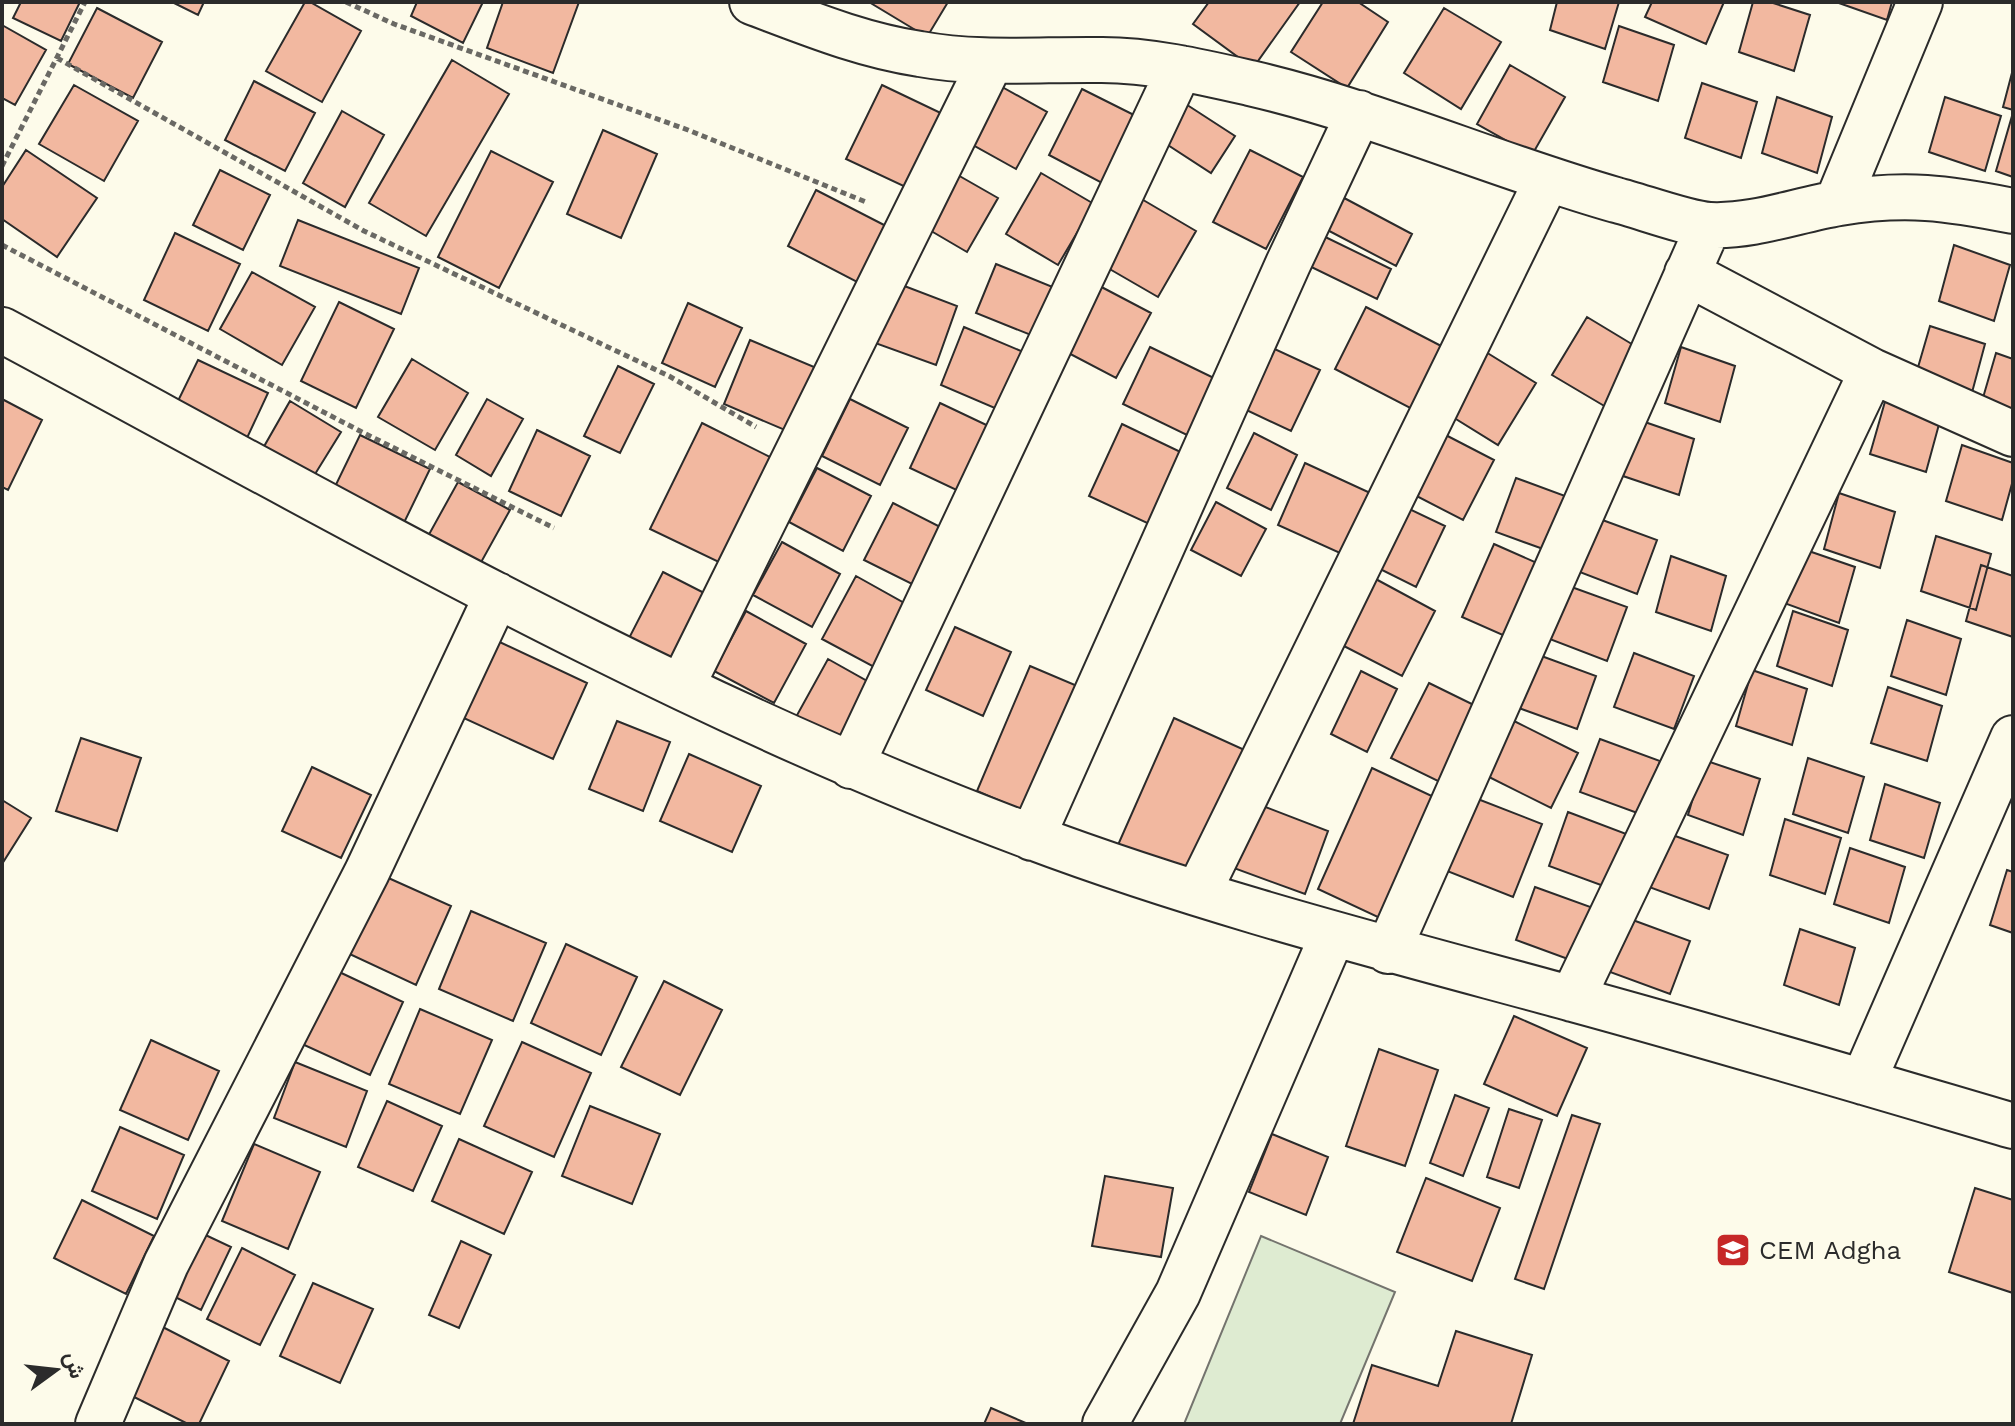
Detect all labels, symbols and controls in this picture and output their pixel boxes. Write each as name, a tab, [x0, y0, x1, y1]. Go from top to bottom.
school or university icon: CEM Adgha	[1714, 1231, 1752, 1269]
place label: CEM Adgha	[1759, 1235, 1902, 1265]
north arrow	[16, 1330, 96, 1410]
text: ش	[58, 1349, 90, 1381]

